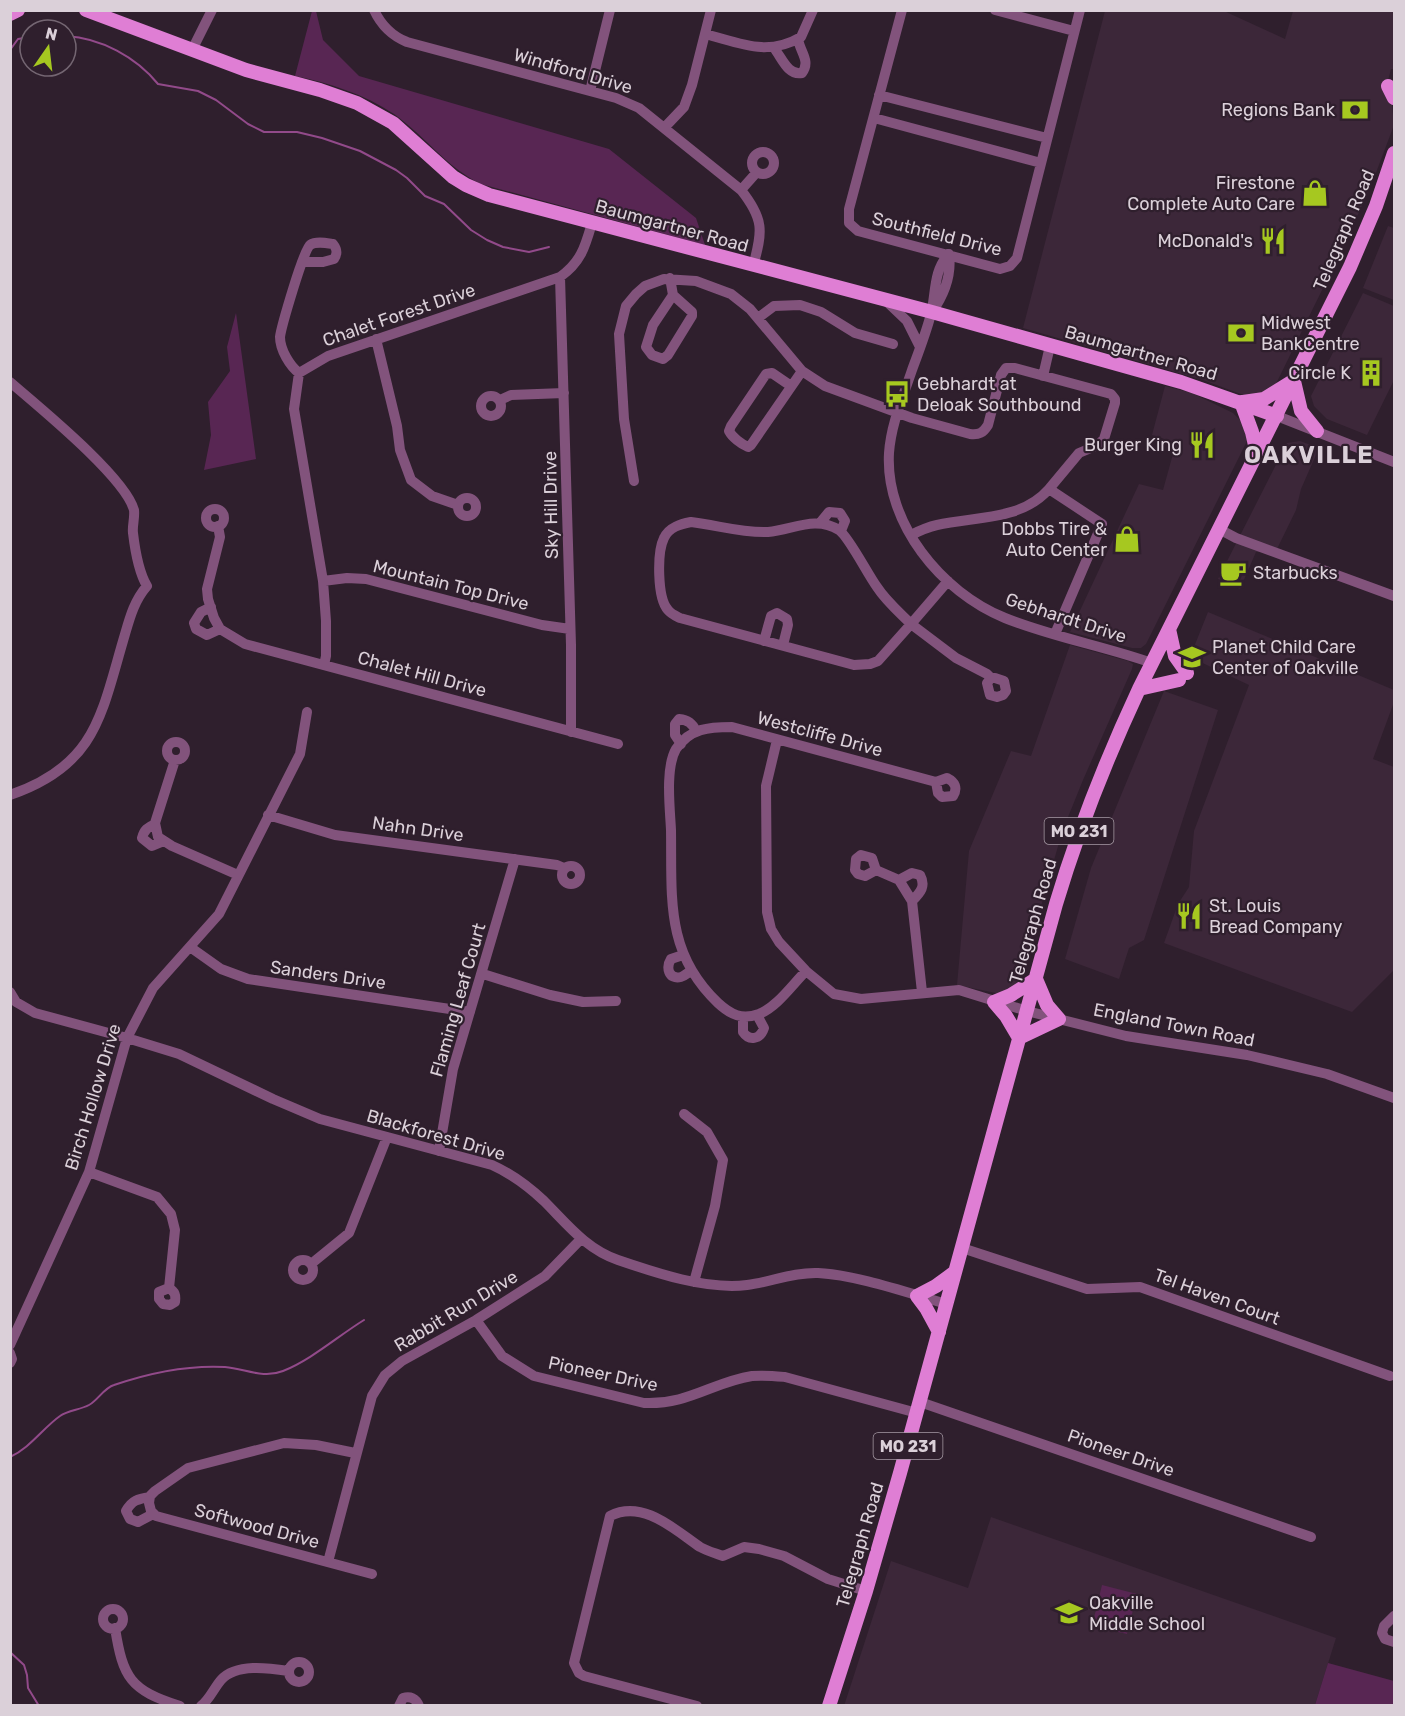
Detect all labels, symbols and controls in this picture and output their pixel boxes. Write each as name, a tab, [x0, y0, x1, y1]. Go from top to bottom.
north arrow	[18, 18, 78, 78]
text: N	[44, 23, 59, 45]
street label: Windford Drive	[511, 44, 635, 98]
bank icon: Regions Bank	[1340, 95, 1370, 125]
place label: Regions Bank	[1221, 99, 1336, 121]
street label: Telegraph Road	[1309, 166, 1379, 294]
place label: Firestone Complete Auto Care	[1127, 172, 1295, 215]
shop icon: Firestone Complete Auto Care	[1300, 178, 1330, 208]
street label: Baumgartner Road	[593, 195, 751, 257]
street label: Southfield Drive	[870, 207, 1004, 261]
restaurant icon: McDonald's	[1258, 226, 1288, 256]
place label: McDonald's	[1157, 230, 1253, 252]
street label: Chalet Forest Drive	[320, 279, 478, 351]
place label: Midwest BankCentre	[1261, 312, 1360, 355]
bank icon: Midwest BankCentre	[1226, 318, 1256, 348]
street label: Baumgartner Road	[1062, 321, 1220, 385]
building icon: Circle K	[1356, 358, 1386, 388]
place label: Circle K	[1288, 362, 1351, 384]
place label: Gebhardt at Deloak Southbound	[917, 373, 1082, 416]
bus stop icon: Gebhardt at Deloak Southbound	[882, 379, 912, 409]
restaurant icon: Burger King	[1187, 430, 1217, 460]
place label: Burger King	[1084, 434, 1182, 456]
district label: OAKVILLE	[1244, 441, 1374, 469]
street label: Sky Hill Drive	[539, 451, 563, 559]
place label: Dobbs Tire & Auto Center	[1001, 518, 1108, 561]
shop icon: Dobbs Tire & Auto Center	[1112, 524, 1142, 554]
street label: Mountain Top Drive	[371, 555, 531, 615]
cafe icon: Starbucks	[1218, 558, 1248, 588]
place label: Starbucks	[1253, 562, 1338, 584]
street label: Gebhardt Drive	[1003, 588, 1129, 648]
place label: Planet Child Care Center of Oakville	[1212, 636, 1359, 679]
school or university icon: Planet Child Care Center of Oakville	[1177, 642, 1207, 672]
street label: Chalet Hill Drive	[355, 646, 489, 702]
street label: Westcliffe Drive	[755, 707, 885, 761]
street label: Nahn Drive	[371, 812, 465, 846]
road number: MO 231	[1044, 818, 1114, 844]
street label: Telegraph Road	[1005, 856, 1061, 986]
place label: St. Louis Bread Company	[1209, 895, 1342, 938]
restaurant icon: St. Louis Bread Company	[1174, 901, 1204, 931]
street label: Flaming Leaf Court	[426, 921, 490, 1079]
street label: Sanders Drive	[269, 956, 387, 994]
street label: England Town Road	[1092, 999, 1256, 1051]
street label: Birch Hollow Drive	[60, 1021, 126, 1173]
street label: Blackforest Drive	[364, 1105, 508, 1165]
street label: Tel Haven Court	[1151, 1264, 1283, 1330]
street label: Rabbit Run Drive	[390, 1265, 522, 1357]
street label: Pioneer Drive	[546, 1352, 660, 1396]
street label: Pioneer Drive	[1065, 1424, 1177, 1482]
road number: MO 231	[874, 1433, 942, 1459]
street label: Telegraph Road	[832, 1480, 888, 1610]
street label: Softwood Drive	[192, 1499, 322, 1553]
place label: Oakville Middle School	[1089, 1592, 1205, 1635]
school or university icon: Oakville Middle School	[1054, 1598, 1084, 1628]

